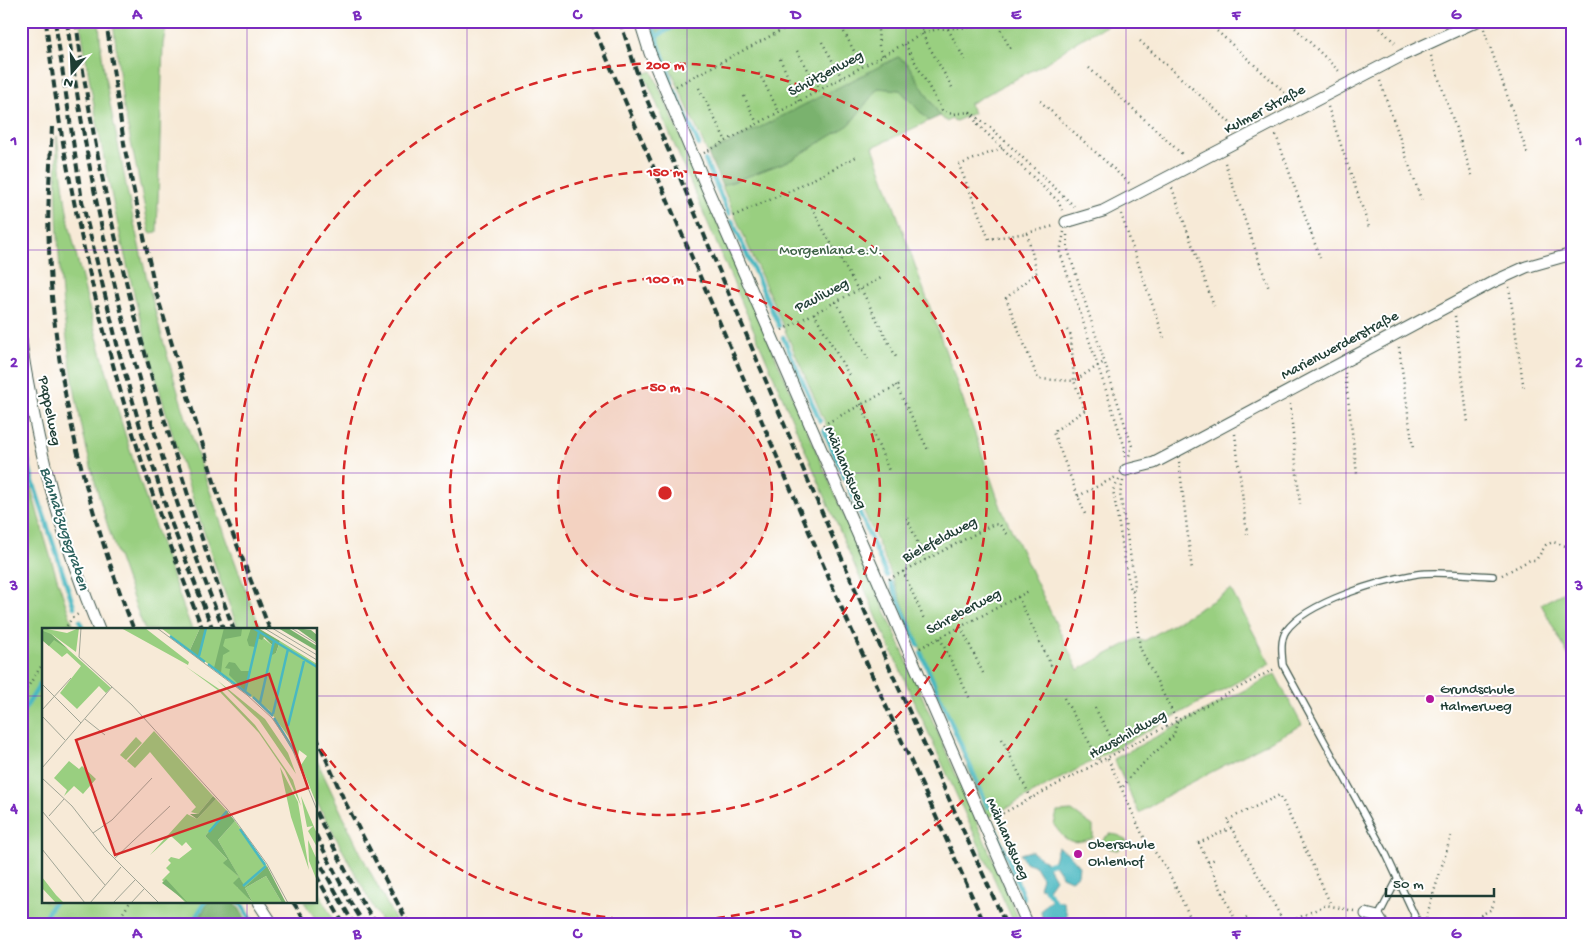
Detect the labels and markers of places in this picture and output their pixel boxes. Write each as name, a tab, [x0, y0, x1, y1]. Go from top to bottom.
centre of rings	[656, 484, 674, 502]
place label: Grundschule Halmerweg	[1440, 681, 1515, 716]
marker: Grundschule Halmerweg	[1424, 693, 1436, 705]
place label: Oberschule Ohlenhof	[1088, 836, 1155, 871]
marker: Oberschule Ohlenhof	[1072, 848, 1084, 860]

